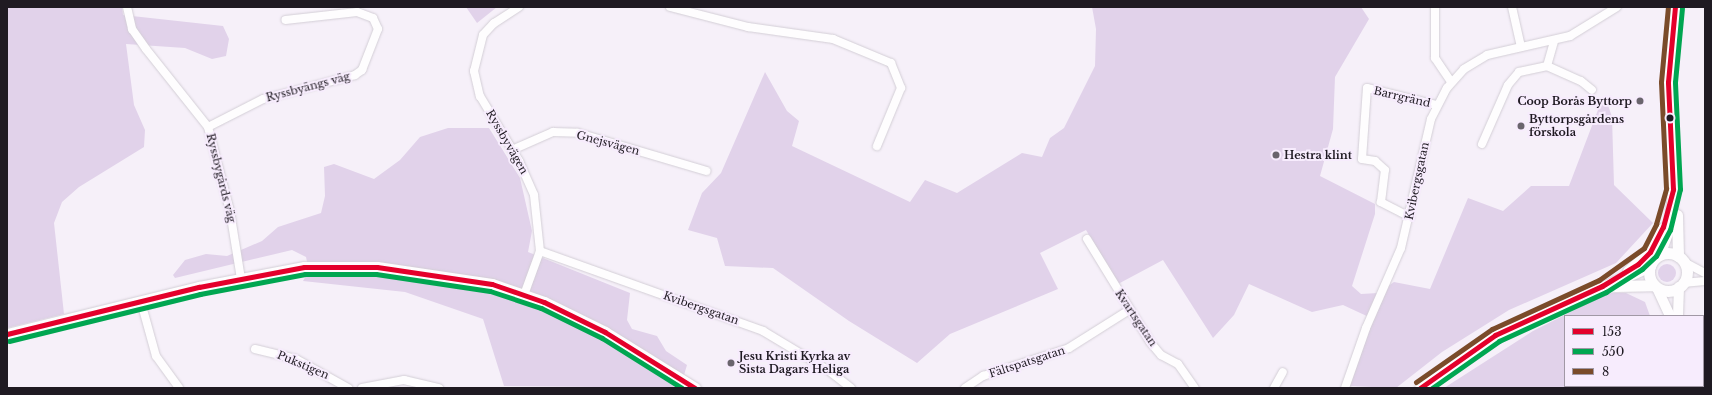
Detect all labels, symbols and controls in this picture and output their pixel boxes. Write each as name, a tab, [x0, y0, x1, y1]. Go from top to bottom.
street label: Ryssbyängs väg	[264, 69, 352, 105]
street label: Barrgränd	[1372, 84, 1432, 110]
place label: Coop Borås Byttorp	[1518, 94, 1632, 108]
marker: Coop Borås Byttorp	[1635, 96, 1645, 106]
street label: Ryssbyvägen	[483, 107, 531, 177]
place label: Byttorpsgårdens förskola	[1529, 113, 1624, 139]
unlabelled marker	[1665, 113, 1675, 123]
marker: Byttorpsgårdens förskola	[1516, 121, 1526, 131]
street label: Gnejsvägen	[575, 128, 641, 158]
street label: Ryssbygårds väg	[204, 132, 238, 224]
street label: Kvibergsgatan	[1402, 141, 1432, 221]
place label: Hestra klint	[1284, 148, 1352, 162]
marker: Hestra klint	[1271, 150, 1281, 160]
street label: Kvartsgatan	[1112, 287, 1160, 349]
street label: Kvibergsgatan	[661, 289, 741, 327]
legend	[1564, 315, 1704, 387]
text: 153	[1602, 324, 1622, 339]
street label: Fältspatsgatan	[987, 344, 1067, 380]
text: 550	[1602, 344, 1624, 359]
street label: Pukstigen	[275, 348, 331, 382]
place label: Jesu Kristi Kyrka av Sista Dagars Heliga	[739, 350, 850, 376]
marker: Jesu Kristi Kyrka av Sista Dagars Heliga	[726, 358, 736, 368]
text: 8	[1602, 364, 1609, 379]

